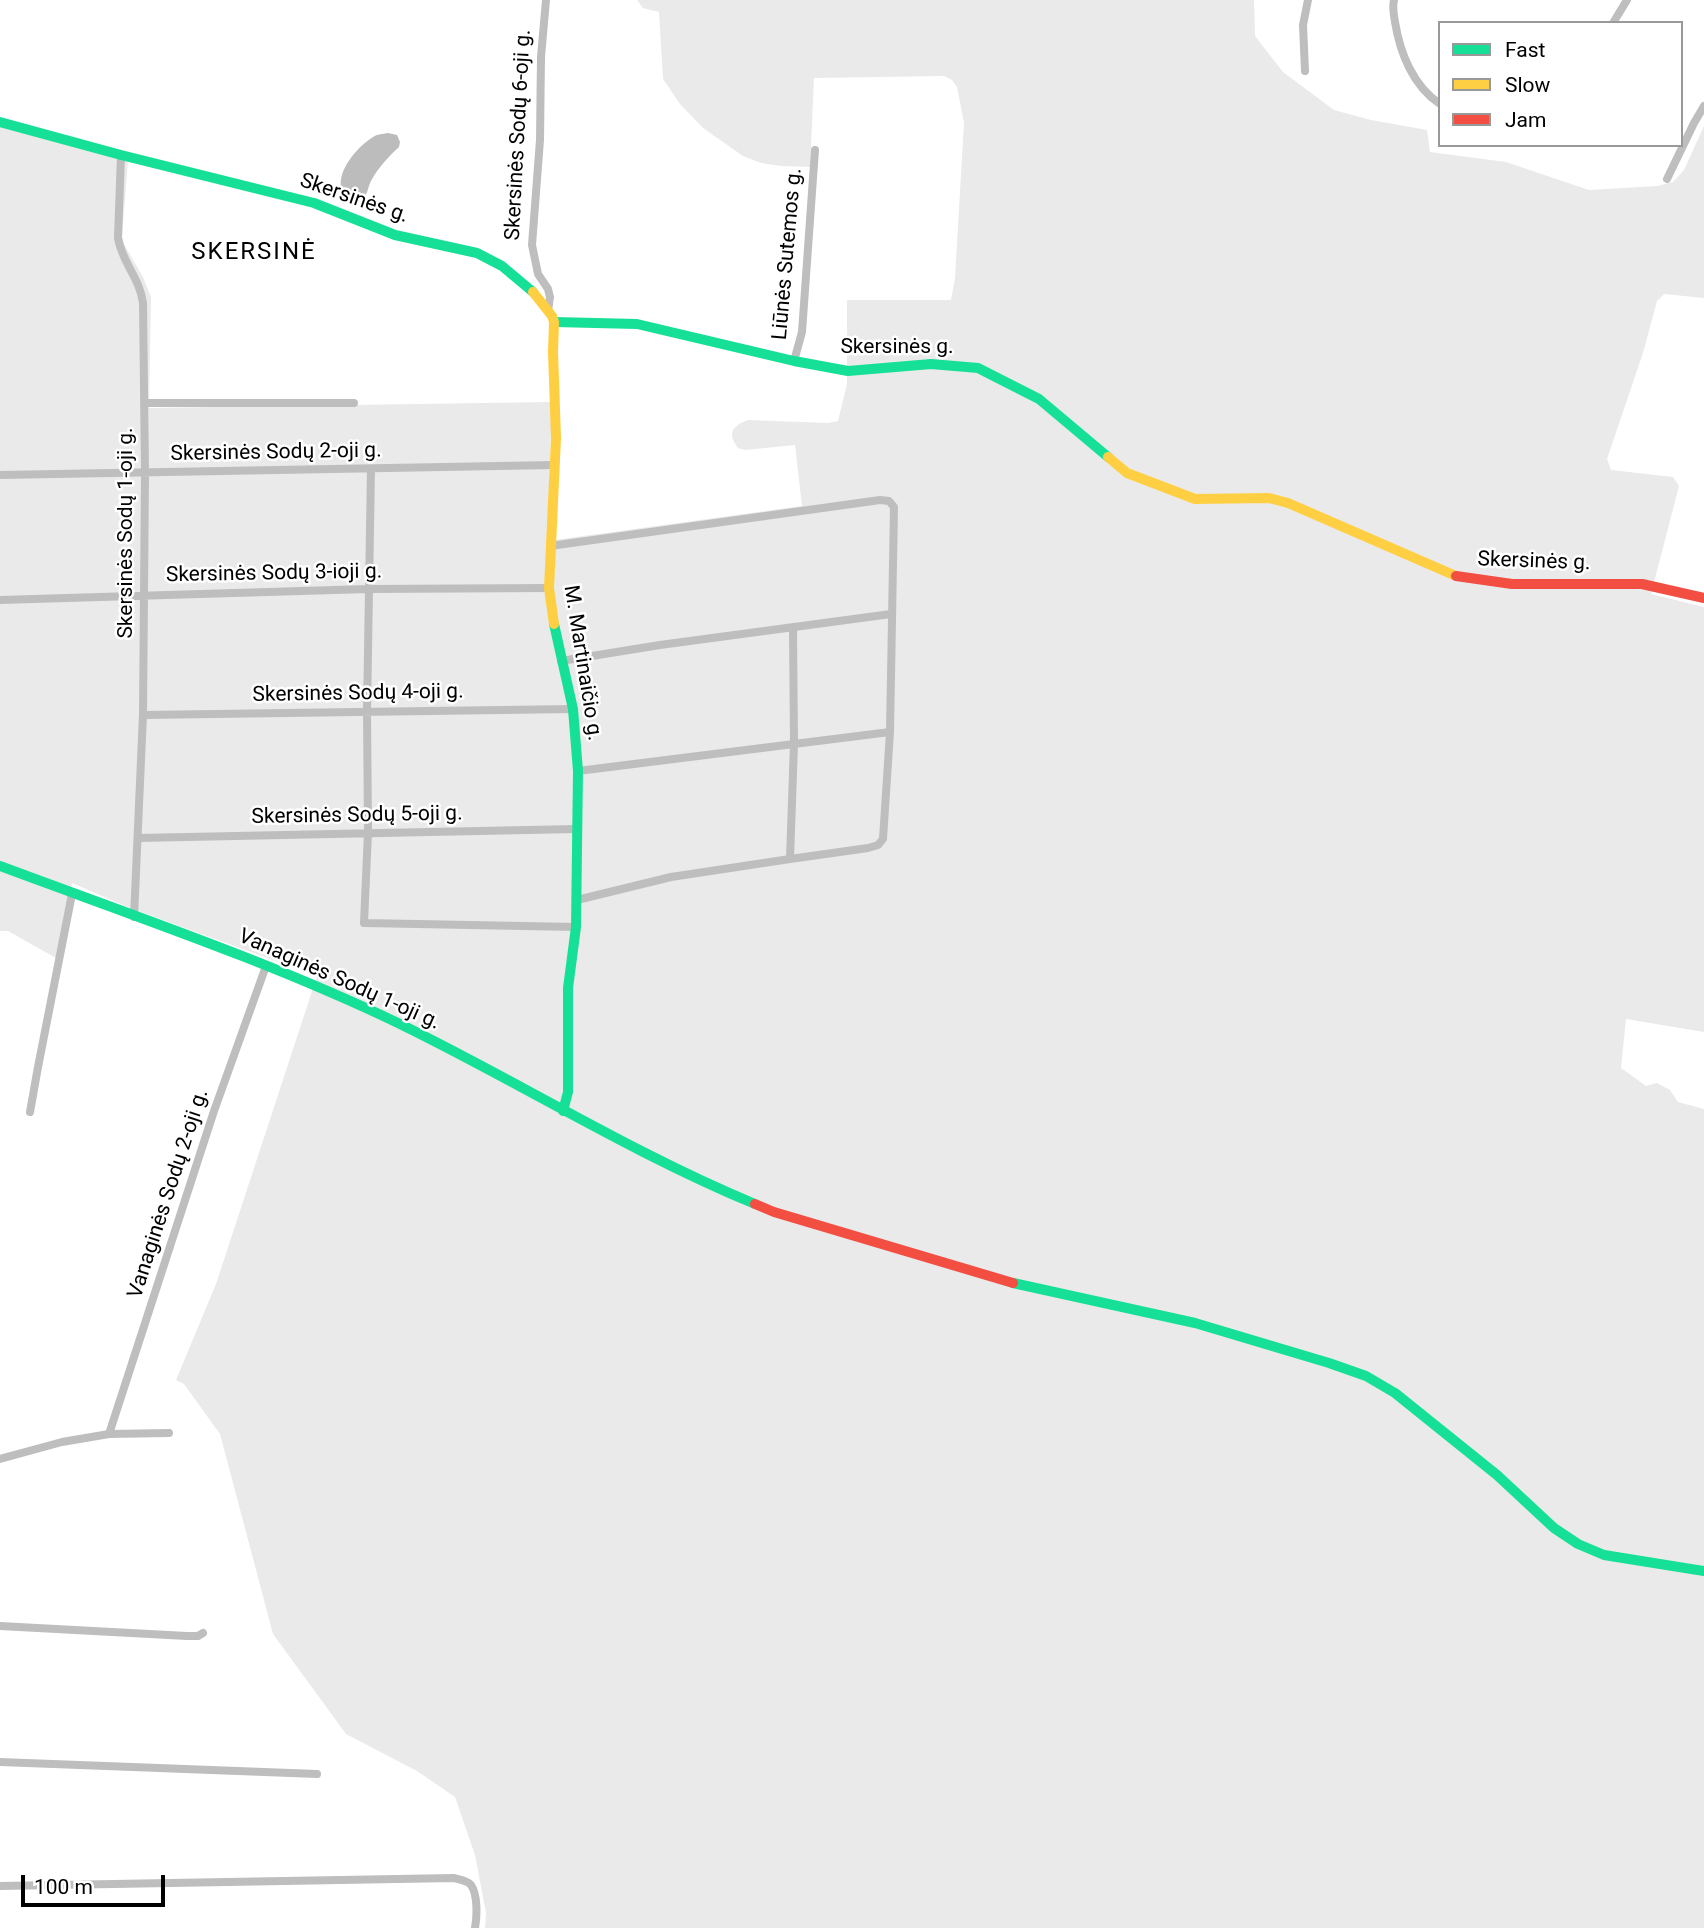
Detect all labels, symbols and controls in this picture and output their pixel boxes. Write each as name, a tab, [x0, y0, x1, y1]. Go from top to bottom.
legend	[1438, 21, 1683, 147]
street label: Skersinės Sodų 6-oji g.	[501, 29, 537, 241]
text: Fast	[1505, 38, 1545, 62]
text: Slow	[1505, 73, 1550, 97]
text: Jam	[1505, 108, 1546, 132]
street label: Liūnės Sutemos g.	[768, 167, 808, 341]
street label: Skersinės g.	[296, 169, 412, 229]
district label: SKERSINĖ	[192, 239, 316, 267]
street label: Skersinės g.	[840, 335, 954, 361]
street label: Skersinės Sodų 1-oji g.	[114, 427, 140, 639]
street label: Skersinės Sodų 2-oji g.	[170, 439, 382, 467]
street label: Skersinės g.	[1477, 547, 1591, 577]
street label: Skersinės Sodų 3-ioji g.	[166, 560, 382, 588]
street label: M. Martinaičio g.	[557, 583, 607, 743]
street label: Skersinės Sodų 4-oji g.	[252, 680, 464, 708]
street label: Skersinės Sodų 5-oji g.	[251, 802, 463, 830]
street label: Vanaginės Sodų 1-oji g.	[234, 924, 444, 1036]
street label: Vanaginės Sodų 2-oji g.	[123, 1086, 215, 1302]
scale bar	[24, 1862, 168, 1906]
text: 100 m	[34, 1875, 93, 1899]

